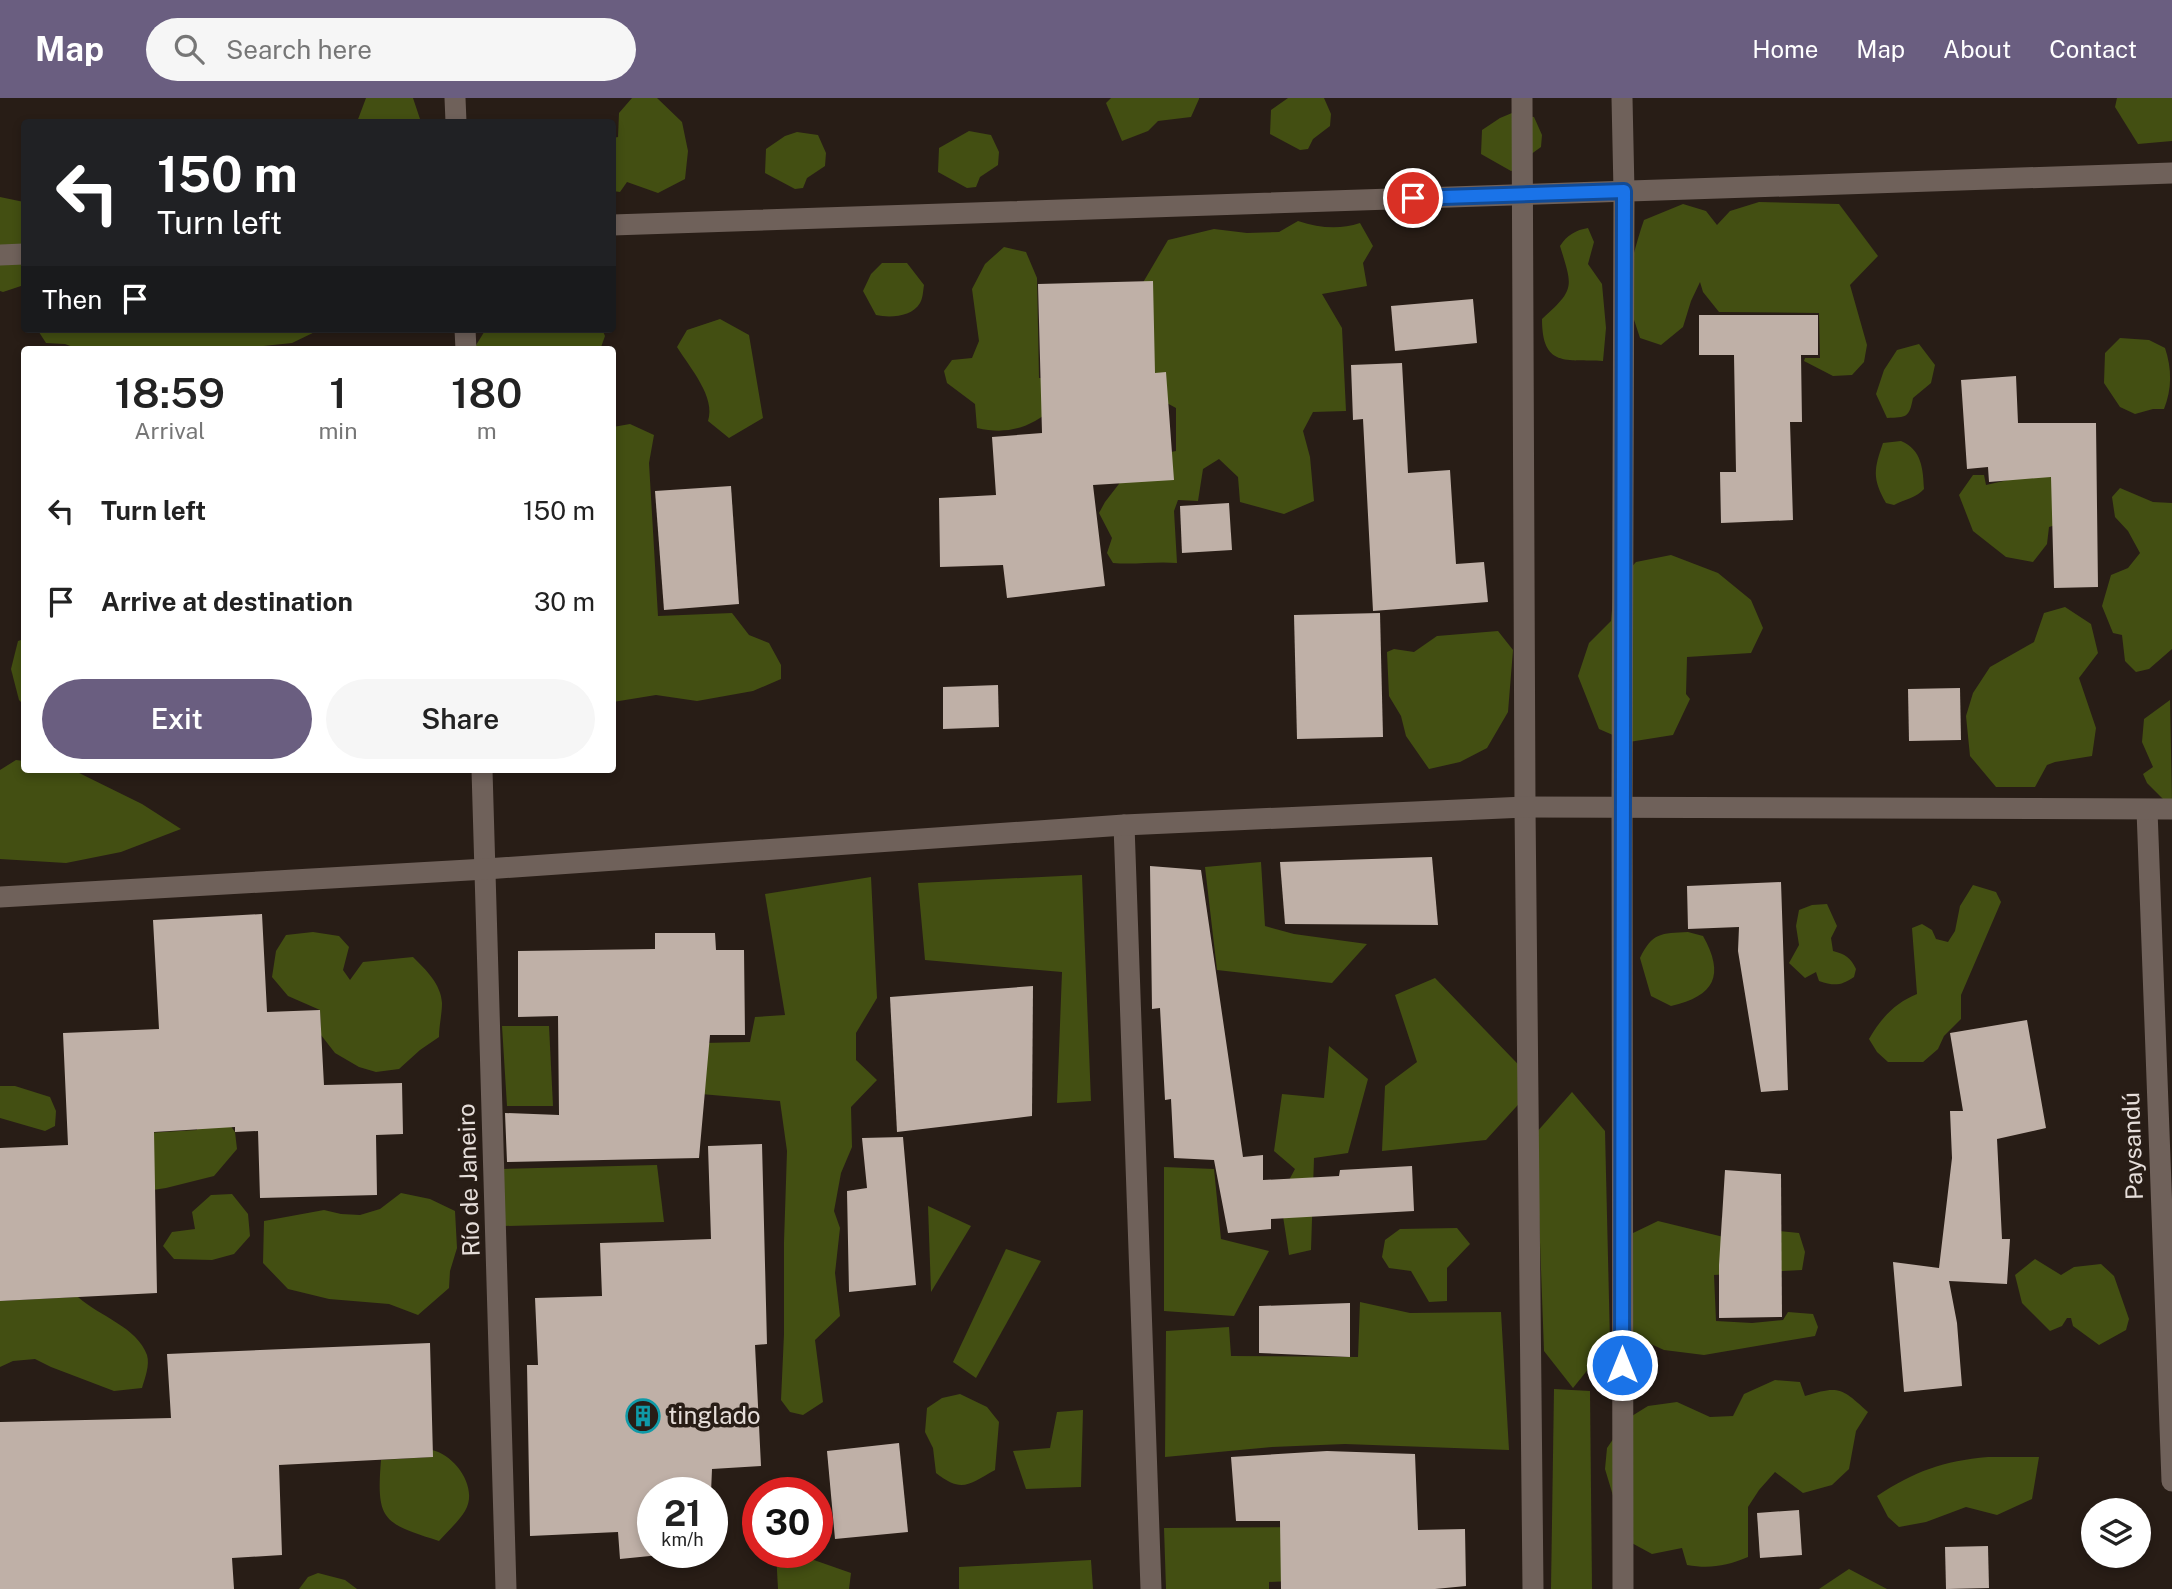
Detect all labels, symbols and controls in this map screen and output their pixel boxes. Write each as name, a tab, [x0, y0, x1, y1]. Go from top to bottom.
search box	[146, 18, 636, 81]
text: Map	[35, 30, 104, 68]
icon: search	[170, 30, 208, 68]
text: Search here	[226, 34, 372, 65]
text: Home	[1752, 35, 1818, 63]
text: Map	[1856, 35, 1905, 63]
text: About	[1943, 35, 2011, 63]
text: Contact	[2049, 35, 2137, 63]
text: 150 m	[157, 145, 298, 203]
icon: left	[42, 147, 133, 238]
pin	[1383, 168, 1443, 228]
icon: arrive	[1394, 179, 1432, 217]
text: Turn left	[157, 204, 282, 241]
icon: arrive	[116, 280, 154, 318]
text: Then	[42, 284, 102, 315]
text: 18:59	[114, 368, 225, 417]
text: 1	[329, 368, 347, 417]
text: 180	[451, 368, 523, 417]
text: Arrival	[134, 417, 205, 444]
text: min	[318, 417, 357, 444]
text: m	[477, 417, 497, 444]
icon: left	[42, 492, 80, 530]
text: Turn left	[101, 495, 206, 526]
text: 150 m	[523, 495, 595, 526]
icon: arrive	[42, 583, 80, 621]
text: Arrive at destination	[101, 586, 353, 617]
text: 30 m	[534, 586, 595, 617]
button: Exit	[42, 679, 312, 759]
button: Share	[326, 679, 595, 759]
street label: Paysandú	[2116, 1092, 2148, 1201]
street label: Río de Janeiro	[451, 1103, 485, 1257]
position arrow	[1585, 1328, 1659, 1402]
building icon: tinglado	[624, 1397, 662, 1435]
place label: tinglado	[668, 1401, 761, 1429]
speed limit sign: 30	[742, 1477, 833, 1568]
text: 21	[664, 1493, 701, 1534]
map controls	[2081, 1498, 2151, 1568]
button: layers	[2081, 1498, 2151, 1568]
text: km/h	[661, 1529, 704, 1550]

